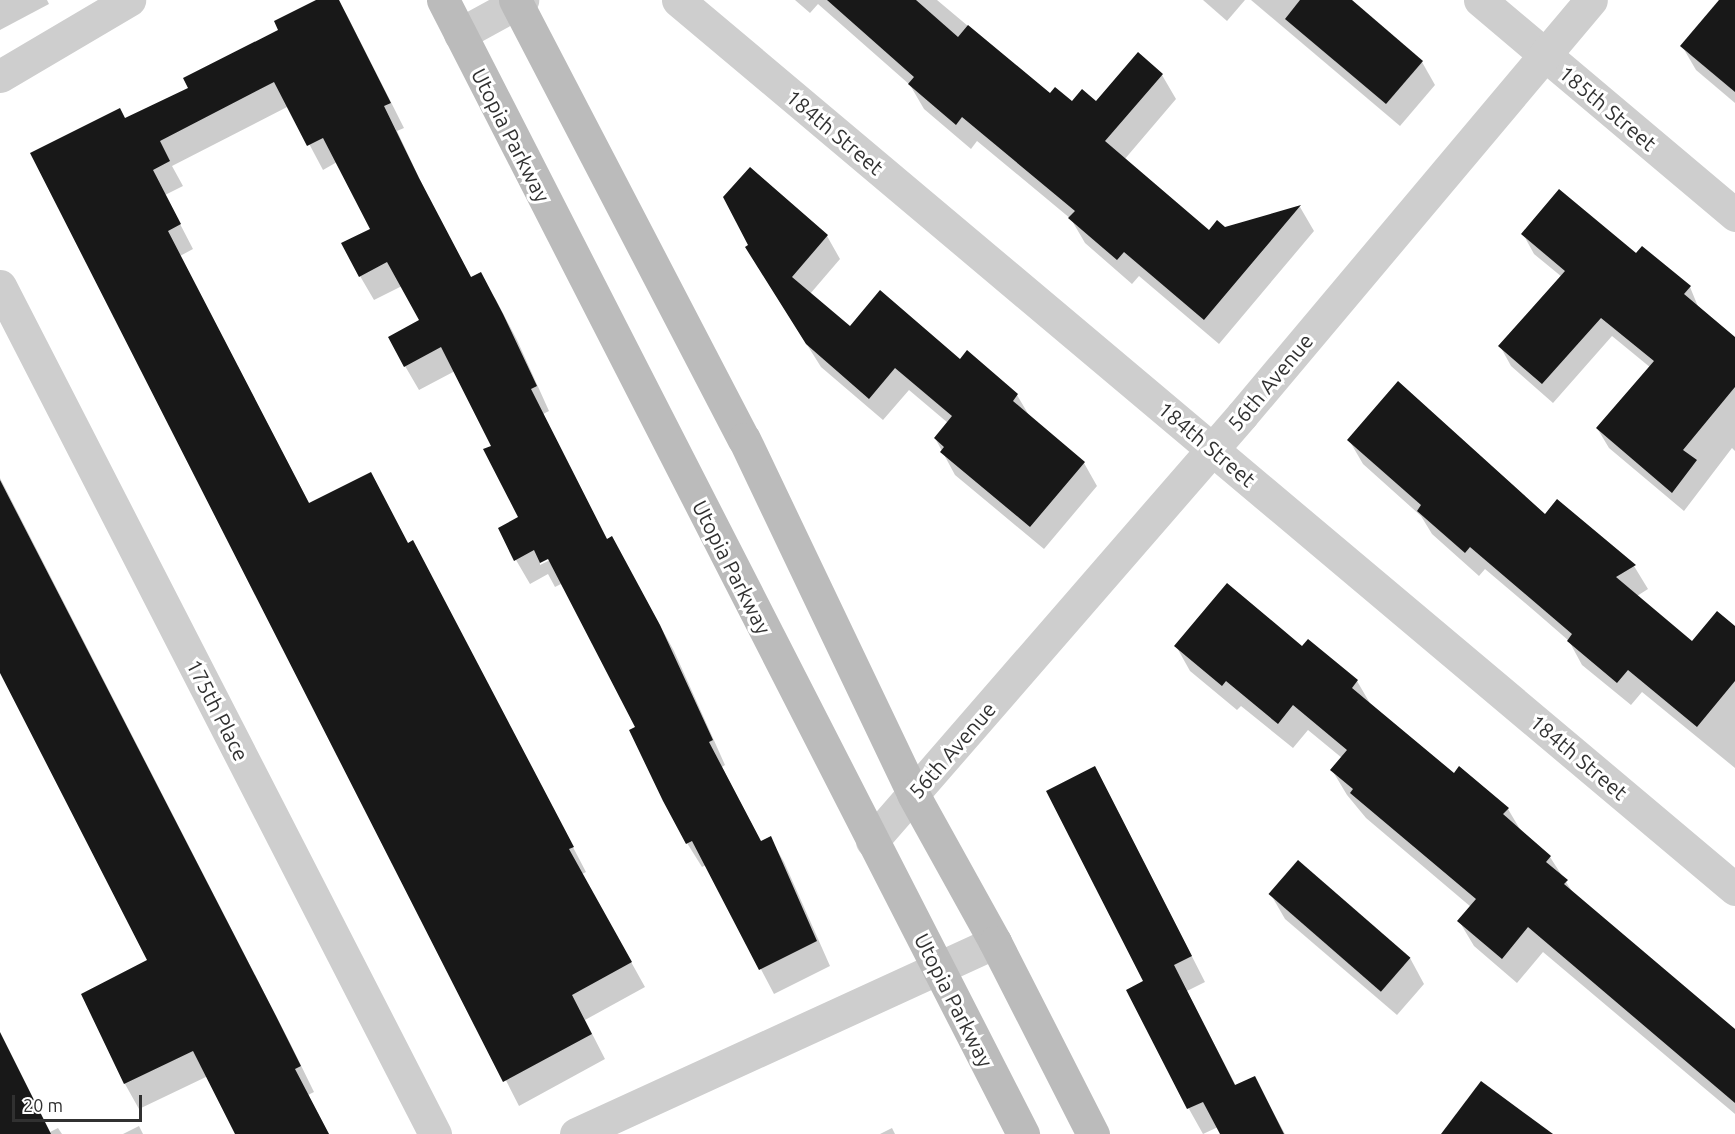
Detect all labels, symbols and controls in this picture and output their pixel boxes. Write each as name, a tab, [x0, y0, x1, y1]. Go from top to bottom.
street label: 185th Street	[1554, 60, 1662, 156]
street label: Utopia Parkway	[466, 64, 556, 206]
street label: 184th Street	[781, 84, 889, 180]
street label: 56th Avenue	[1222, 328, 1318, 436]
street label: 184th Street	[1153, 396, 1261, 492]
street label: Utopia Parkway	[687, 496, 777, 638]
street label: 175th Place	[182, 655, 254, 765]
street label: 56th Avenue	[903, 697, 1001, 803]
street label: 184th Street	[1525, 709, 1633, 805]
street label: Utopia Parkway	[909, 929, 999, 1071]
scale bar	[15, 1083, 146, 1121]
text: 20 m	[23, 1095, 63, 1115]

